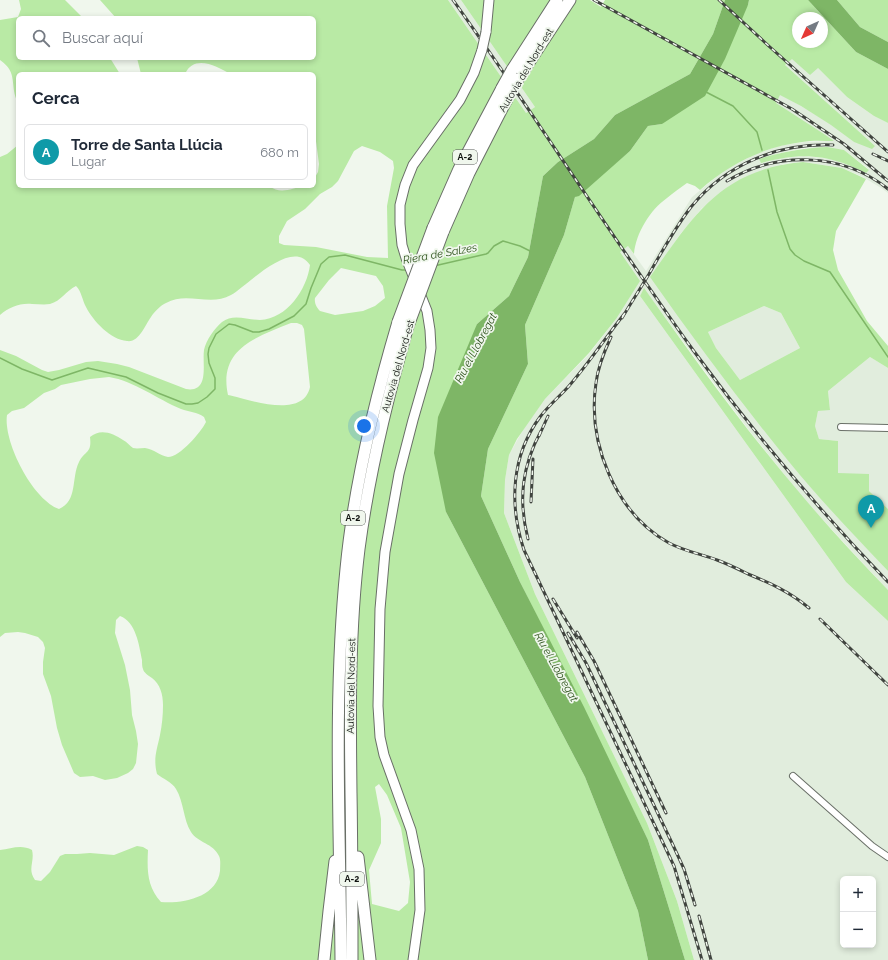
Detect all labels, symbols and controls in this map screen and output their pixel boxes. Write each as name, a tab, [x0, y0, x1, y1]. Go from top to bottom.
north arrow	[792, 12, 828, 48]
search box	[16, 16, 316, 60]
street label: Autovia del Nord-est	[497, 26, 556, 114]
icon: search	[30, 27, 52, 49]
text: Buscar aquí	[62, 29, 143, 47]
text: Cerca	[32, 88, 80, 108]
text: Torre de Santa Llúcia	[71, 136, 223, 154]
text: A	[42, 145, 50, 160]
text: 680 m	[260, 145, 299, 160]
road number: A-2	[453, 150, 477, 164]
text: Lugar	[71, 154, 106, 169]
water label: Riera de Salzes	[402, 241, 478, 267]
water label: Riu el Llobregat	[452, 310, 500, 385]
street label: Autovia del Nord-est	[380, 318, 417, 413]
your location	[354, 416, 374, 436]
pin: A	[858, 495, 884, 528]
road number: A-2	[341, 511, 365, 525]
water label: Riu el Llobregat	[532, 630, 581, 704]
street label: Autovia del Nord-est	[345, 637, 357, 734]
road number: A-2	[340, 872, 364, 886]
map controls	[840, 876, 876, 948]
button: +	[840, 876, 876, 912]
button: −	[840, 912, 876, 948]

